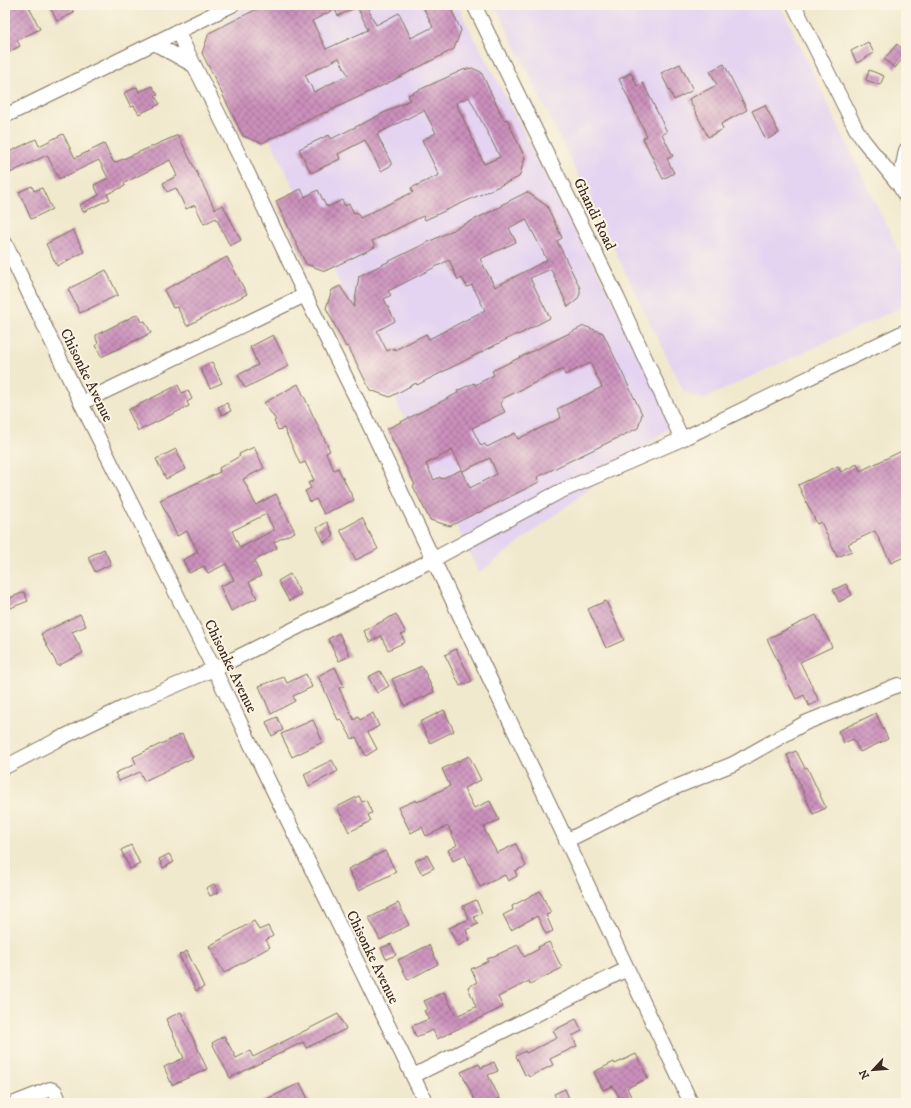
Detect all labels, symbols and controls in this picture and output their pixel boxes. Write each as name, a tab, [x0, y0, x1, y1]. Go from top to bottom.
street label: Ghandi Road	[569, 175, 620, 254]
street label: Chisonke Avenue	[56, 325, 117, 425]
street label: Chisonke Avenue	[200, 616, 261, 716]
street label: Chisonke Avenue	[342, 907, 403, 1007]
north arrow	[853, 1050, 893, 1090]
text: N	[857, 1067, 873, 1081]

